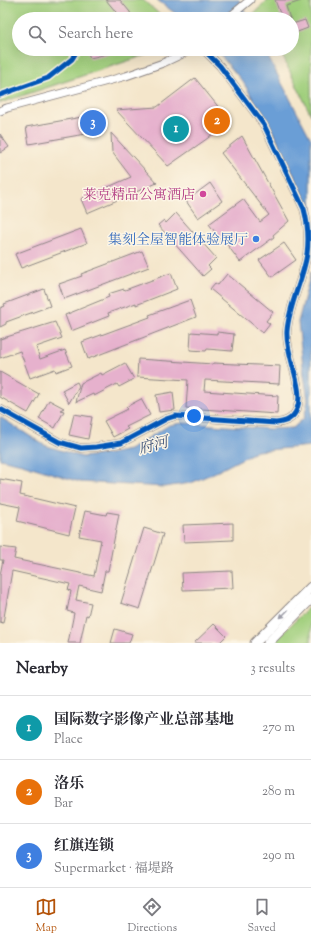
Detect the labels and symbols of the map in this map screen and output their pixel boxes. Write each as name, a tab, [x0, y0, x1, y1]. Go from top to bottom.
pin: 2	[204, 106, 230, 136]
pin: 3	[80, 108, 106, 138]
pin: 1	[163, 114, 189, 144]
place label: 莱克精品公寓酒店	[83, 186, 195, 206]
marker: 莱克精品公寓酒店	[198, 189, 208, 199]
place label: 集刻全屋智能体验展厅	[108, 231, 248, 251]
marker: 集刻全屋智能体验展厅	[251, 234, 261, 244]
your location	[184, 406, 204, 426]
water label: 府河	[136, 432, 173, 460]
one-way arrow	[279, 609, 288, 619]

